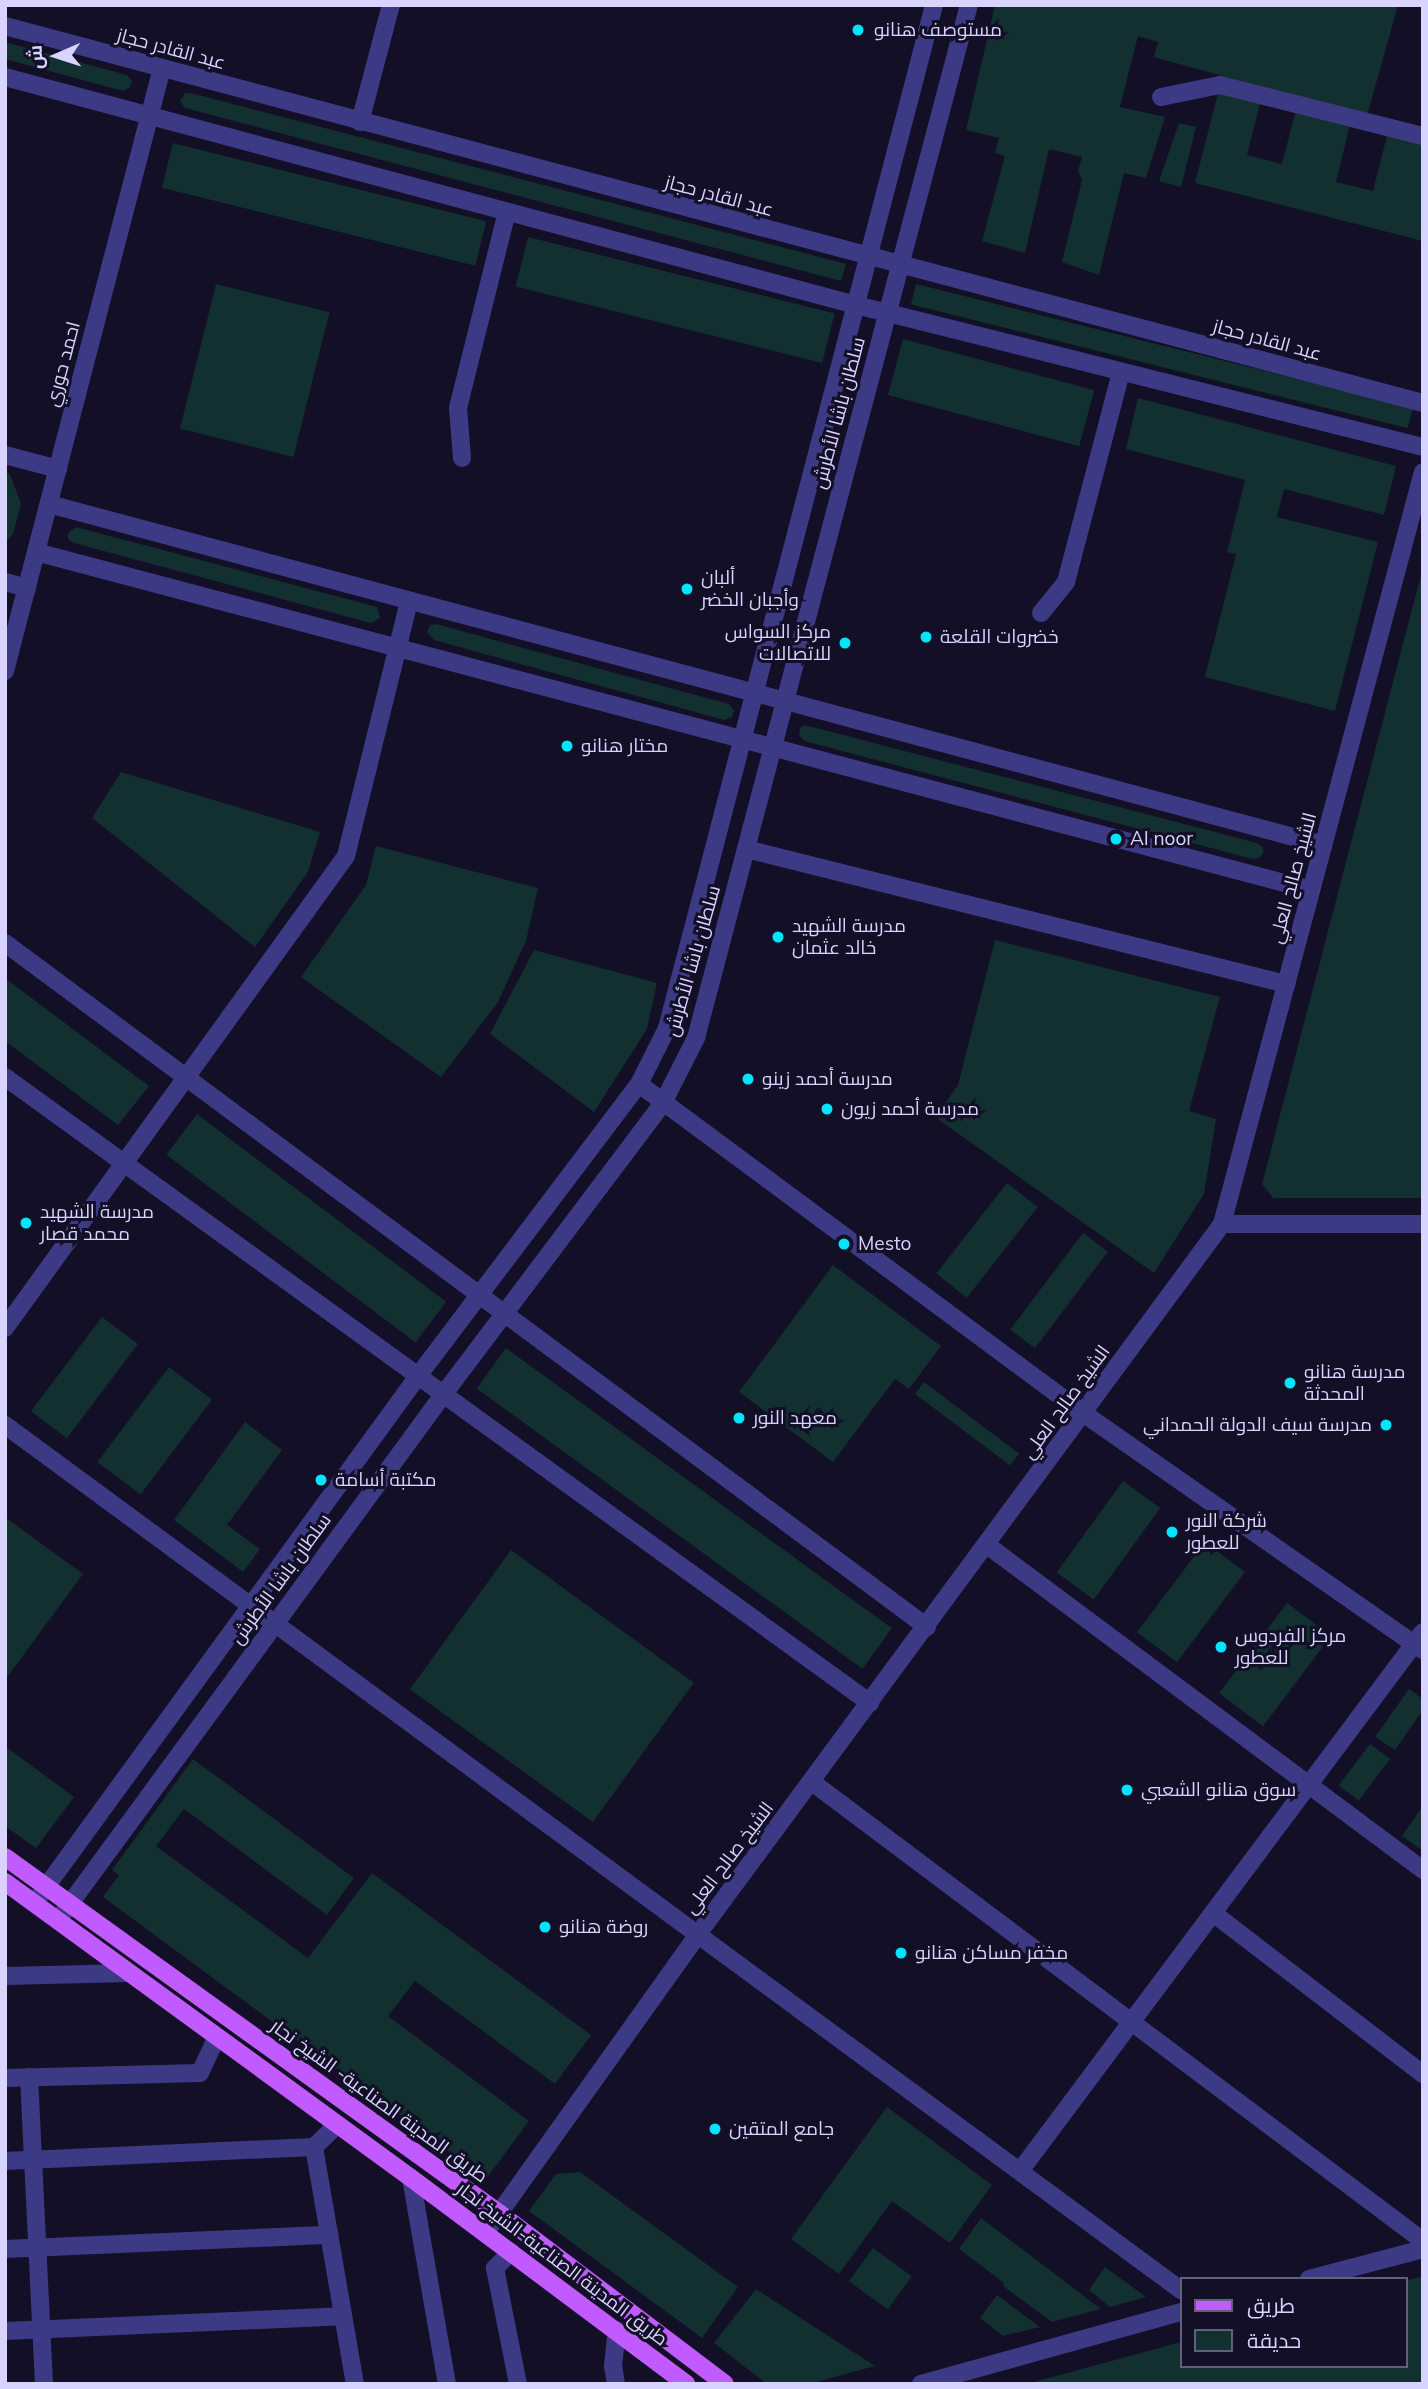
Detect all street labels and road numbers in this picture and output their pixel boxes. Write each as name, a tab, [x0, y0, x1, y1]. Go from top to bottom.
street label: عبد القادر حجاز	[114, 24, 228, 74]
street label: عبد القادر حجاز	[662, 171, 776, 221]
street label: عبد القادر حجاز	[1210, 315, 1324, 365]
street label: احمد حوري	[41, 319, 85, 409]
street label: سلطان باشا الأطرش	[808, 335, 870, 491]
street label: الشيخ صالح العلي	[1265, 810, 1321, 946]
street label: سلطان باشا الأطرش	[661, 883, 725, 1039]
street label: الشيخ صالح العلي	[1017, 1341, 1115, 1463]
street label: سلطان باشا الأطرش	[226, 1509, 336, 1649]
street label: الشيخ صالح العلي	[679, 1797, 779, 1919]
street label: طريق المدينة الصناعية- الشيخ نجار	[266, 2014, 492, 2188]
street label: طريق المدينة الصناعية-الشيخ نجار	[452, 2177, 672, 2351]

